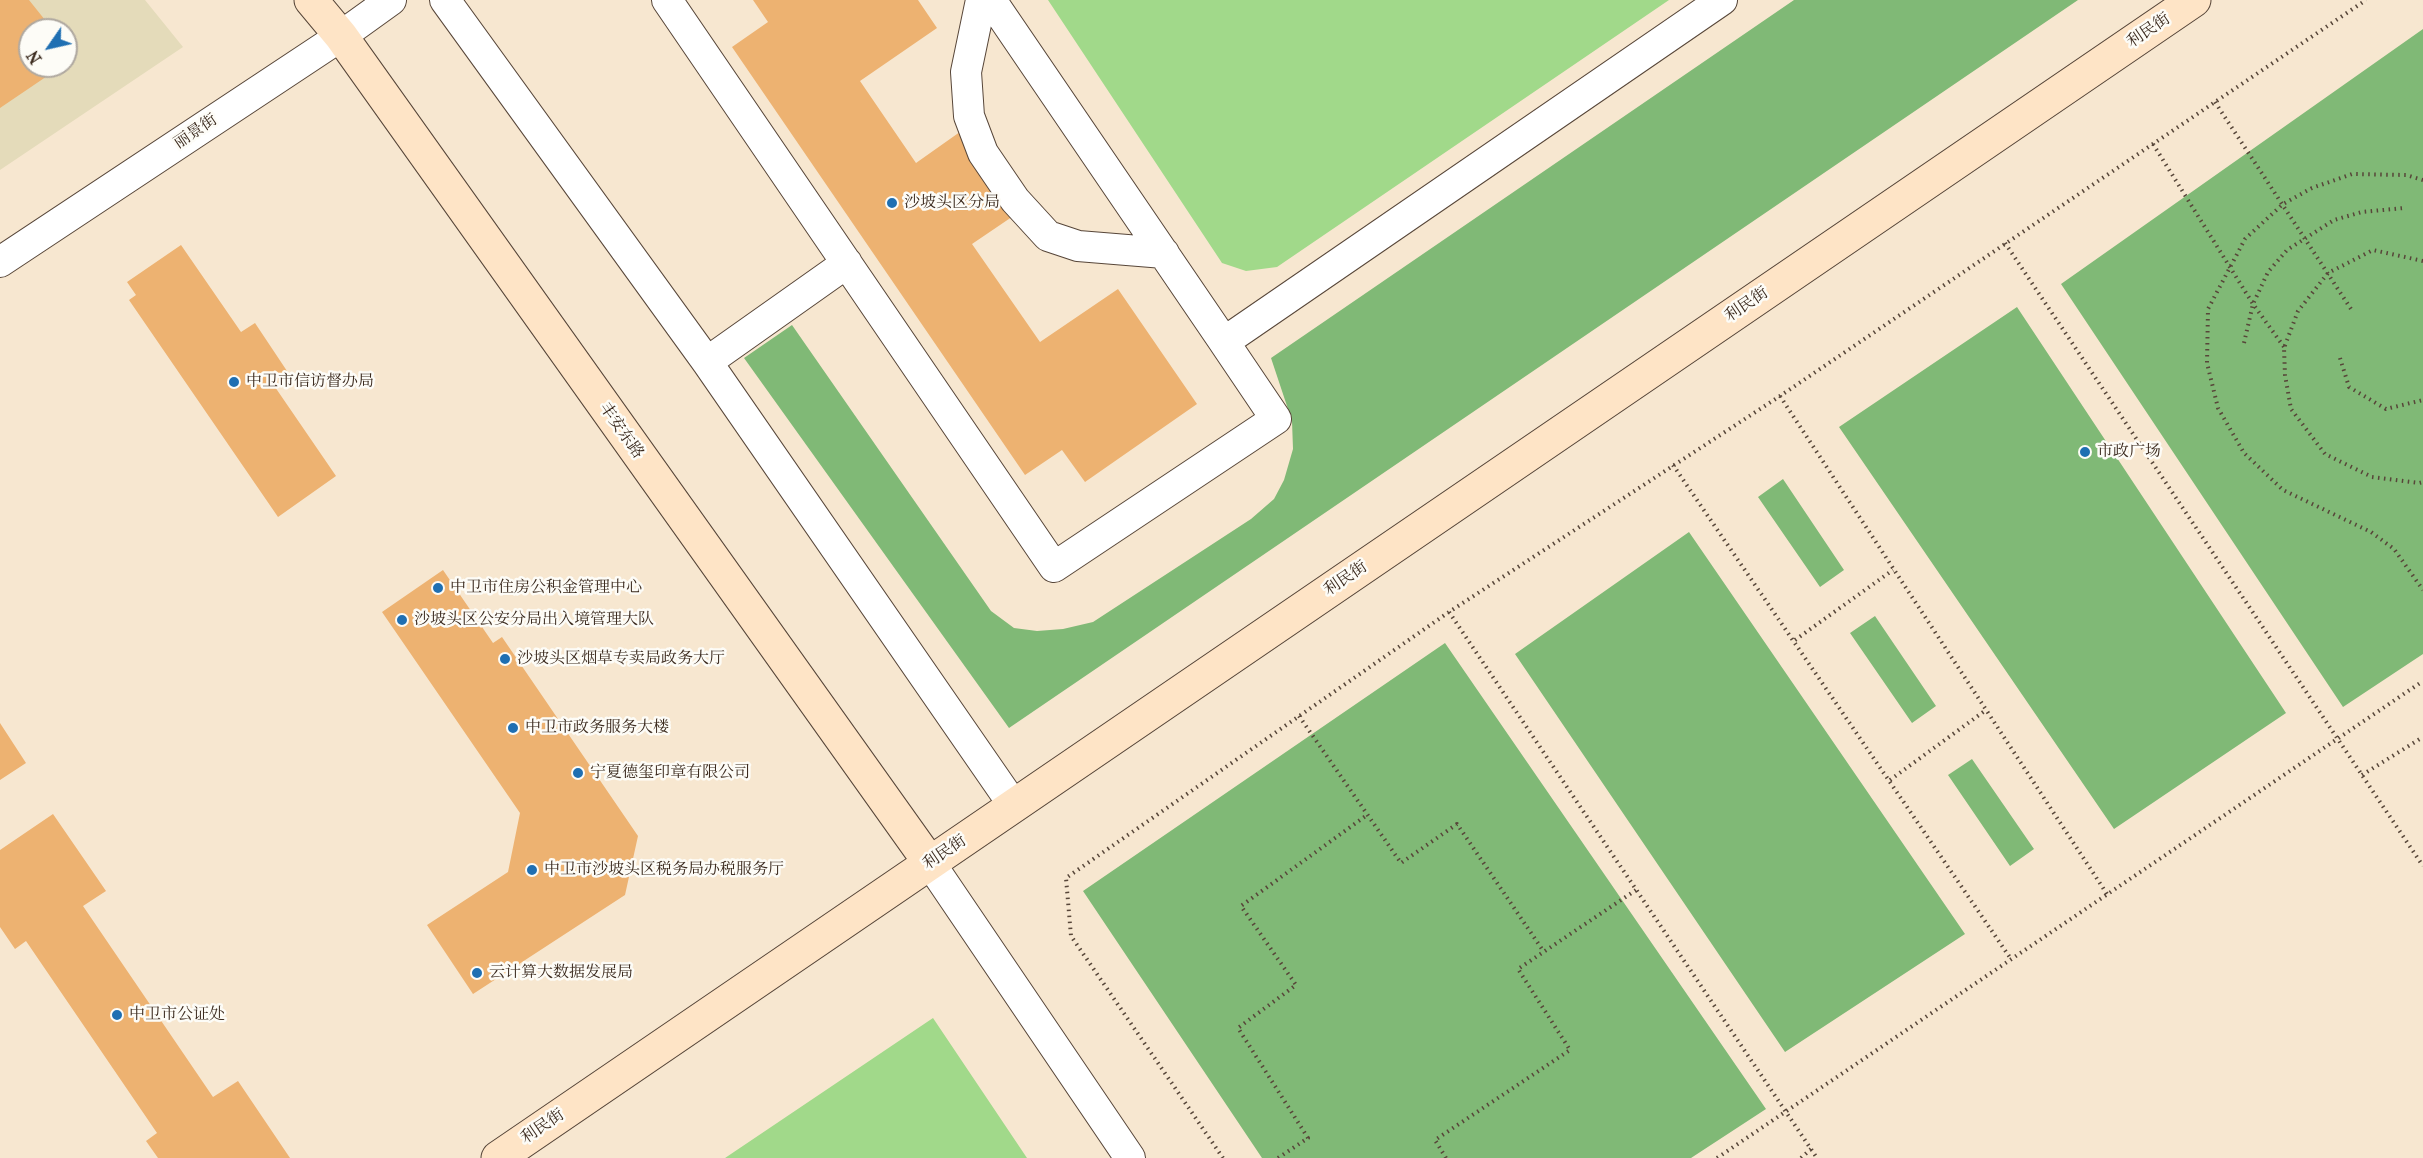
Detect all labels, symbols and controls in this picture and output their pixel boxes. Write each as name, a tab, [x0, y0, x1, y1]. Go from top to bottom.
street label: 利民街	[2124, 10, 2174, 52]
north arrow	[18, 18, 78, 78]
text: N	[23, 47, 46, 68]
street label: 丽景街	[171, 111, 221, 153]
place label: 沙坡头区分局	[904, 193, 1000, 213]
marker: 沙坡头区分局	[885, 196, 899, 210]
street label: 利民街	[1722, 284, 1772, 326]
place label: 中卫市信访督办局	[246, 372, 374, 392]
marker: 中卫市信访督办局	[227, 375, 241, 389]
street label: 丰安东路	[595, 399, 647, 463]
place label: 市政广场	[2097, 442, 2161, 462]
marker: 市政广场	[2078, 445, 2092, 459]
street label: 利民街	[1321, 558, 1371, 600]
place label: 中卫市住房公积金管理中心	[450, 578, 642, 598]
marker: 中卫市住房公积金管理中心	[431, 581, 445, 595]
place label: 沙坡头区公安分局出入境管理大队	[414, 610, 654, 630]
marker: 沙坡头区公安分局出入境管理大队	[395, 613, 409, 627]
place label: 沙坡头区烟草专卖局政务大厅	[517, 649, 725, 669]
marker: 沙坡头区烟草专卖局政务大厅	[498, 652, 512, 666]
place label: 中卫市政务服务大楼	[525, 718, 669, 738]
marker: 中卫市政务服务大楼	[506, 721, 520, 735]
place label: 宁夏德玺印章有限公司	[590, 763, 750, 783]
marker: 宁夏德玺印章有限公司	[571, 766, 585, 780]
street label: 利民街	[920, 832, 970, 874]
place label: 中卫市沙坡头区税务局办税服务厅	[544, 860, 784, 880]
marker: 中卫市沙坡头区税务局办税服务厅	[525, 863, 539, 877]
place label: 云计算大数据发展局	[489, 963, 633, 983]
marker: 云计算大数据发展局	[470, 966, 484, 980]
place label: 中卫市公证处	[129, 1005, 225, 1025]
marker: 中卫市公证处	[110, 1008, 124, 1022]
street label: 利民街	[518, 1106, 568, 1148]

